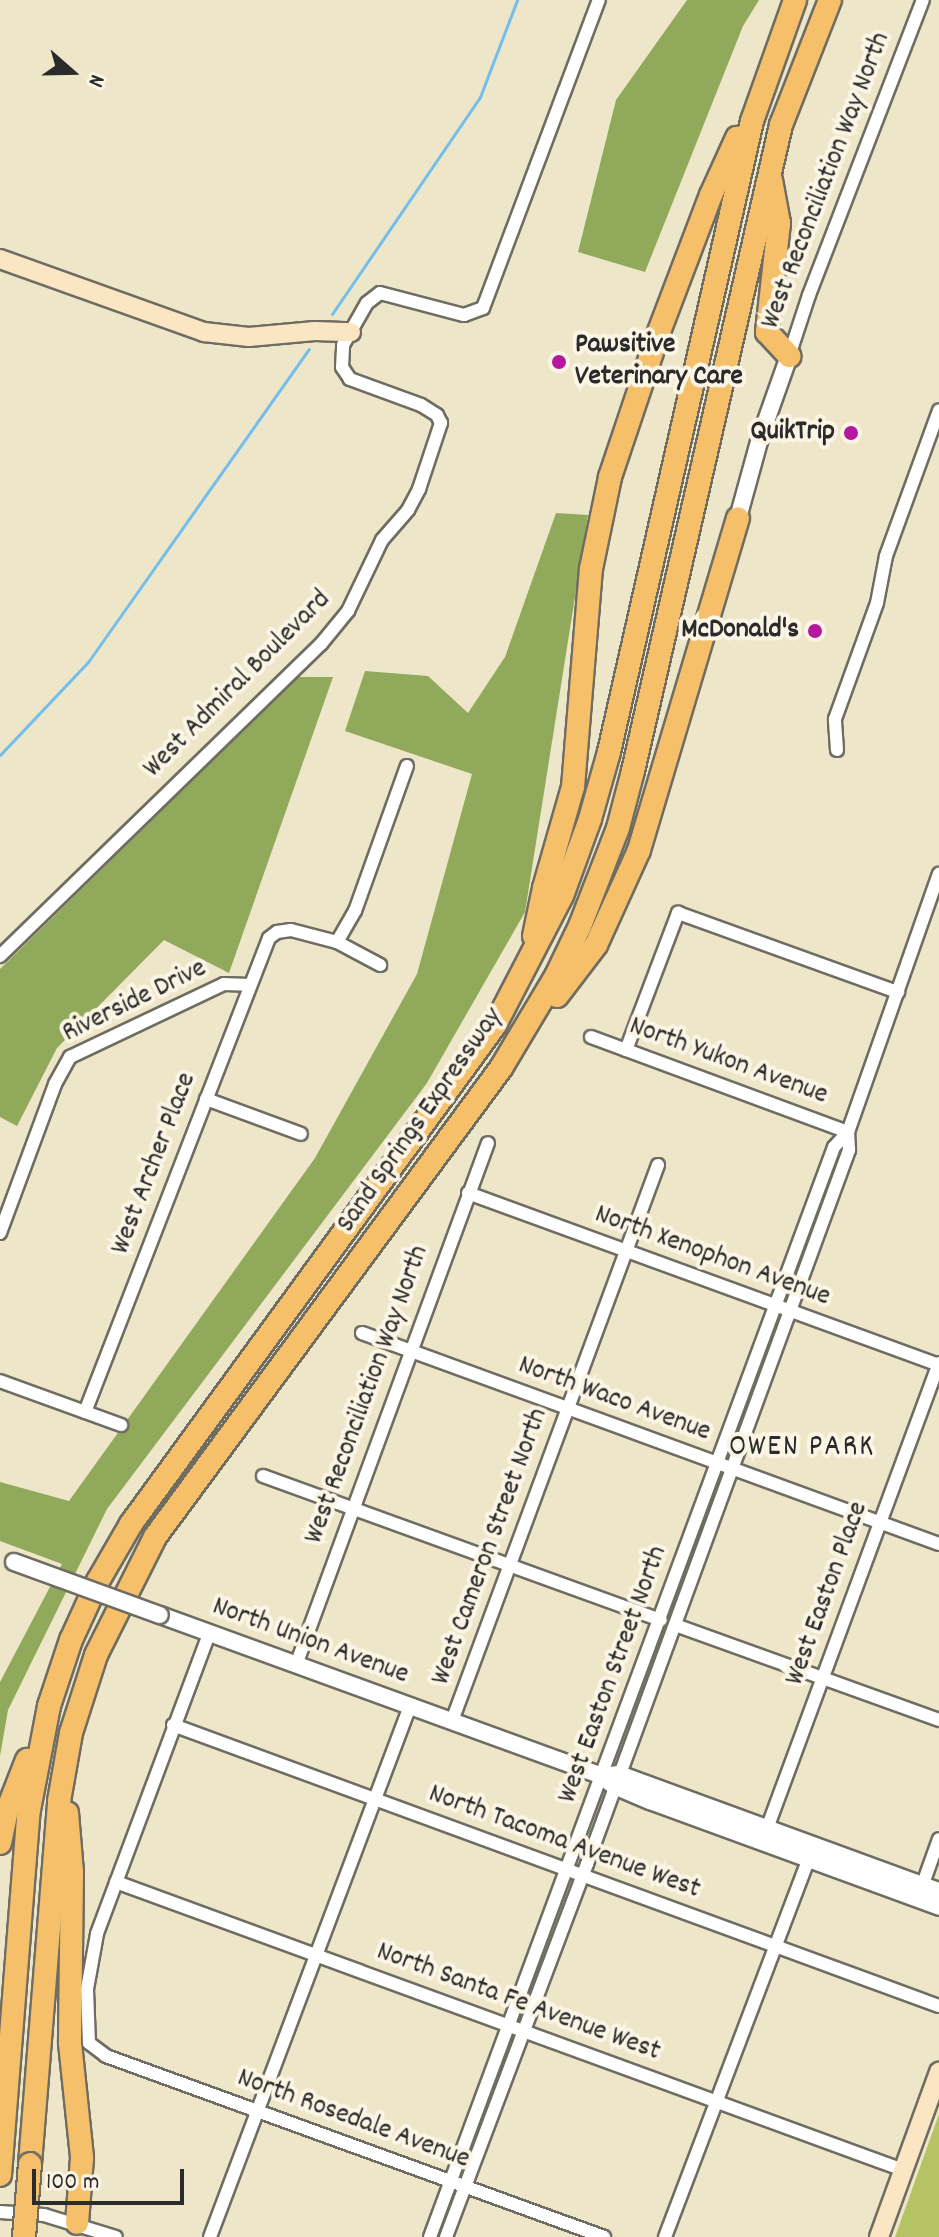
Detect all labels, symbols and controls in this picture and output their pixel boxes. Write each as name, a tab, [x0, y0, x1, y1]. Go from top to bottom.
street label: West Reconciliation Way North	[755, 28, 899, 334]
north arrow	[32, 32, 112, 112]
text: N	[79, 70, 111, 91]
place label: Pawsitive Veterinary Care	[575, 329, 743, 395]
marker: Pawsitive Veterinary Care	[550, 353, 568, 371]
place label: QuikTrip	[750, 416, 835, 450]
marker: QuikTrip	[842, 424, 860, 442]
street label: West Admiral Boulevard	[137, 584, 339, 786]
place label: McDonald's	[681, 614, 799, 648]
marker: McDonald's	[806, 622, 824, 640]
street label: Riverside Drive	[58, 953, 212, 1051]
street label: Sand Springs Expressway	[331, 1002, 511, 1240]
street label: North Yukon Avenue	[624, 1011, 832, 1113]
street label: West Archer Place	[105, 1068, 205, 1260]
street label: North Xenophon Avenue	[590, 1199, 834, 1315]
street label: West Reconciliation Way North	[298, 1241, 438, 1549]
street label: North Waco Avenue	[513, 1350, 715, 1450]
street label: West Cameron Street North	[425, 1404, 557, 1690]
district label: OWEN PARK	[729, 1431, 875, 1467]
street label: West Easton Place	[779, 1498, 877, 1690]
street label: West Easton Street North	[552, 1542, 676, 1808]
street label: North Union Avenue	[207, 1591, 413, 1693]
street label: North Tacoma Avenue West	[424, 1778, 704, 1908]
street label: North Santa Fe Avenue West	[372, 1936, 664, 2070]
street label: North Rosedale Avenue	[232, 2062, 474, 2178]
scale bar	[36, 2153, 188, 2203]
text: 100 m	[46, 2166, 99, 2200]

